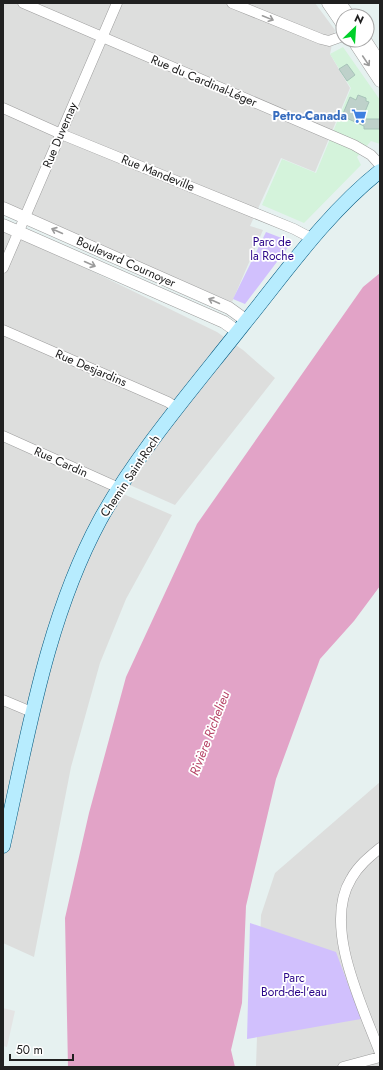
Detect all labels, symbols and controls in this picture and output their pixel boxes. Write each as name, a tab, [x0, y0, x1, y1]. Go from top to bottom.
north arrow	[335, 8, 375, 48]
text: N	[352, 10, 367, 28]
one-way arrow	[261, 15, 273, 22]
street label: Rue du Cardinal-Léger	[148, 51, 261, 112]
one-way arrow	[362, 55, 370, 66]
street label: Rue Duvernay	[38, 99, 82, 171]
place label: Petro-Canada	[273, 107, 347, 125]
supermarket icon: Petro-Canada	[350, 107, 368, 125]
street label: Rue Mandeville	[119, 150, 197, 196]
one-way arrow	[51, 227, 63, 234]
street label: Boulevard Cournoyer	[73, 232, 179, 292]
park label: Parc de la Roche	[250, 233, 294, 265]
one-way arrow	[84, 260, 96, 268]
one-way arrow	[208, 297, 220, 304]
street label: Rue Desjardins	[53, 345, 130, 391]
street label: Chemin Saint-Roch	[96, 431, 164, 521]
street label: Rue Cardin	[31, 442, 91, 482]
water label: Rivière Richelieu	[185, 688, 234, 778]
park label: Parc Bord-de-l'eau	[261, 969, 327, 1001]
scale bar	[10, 1036, 73, 1062]
text: 50 m	[16, 1041, 43, 1059]

